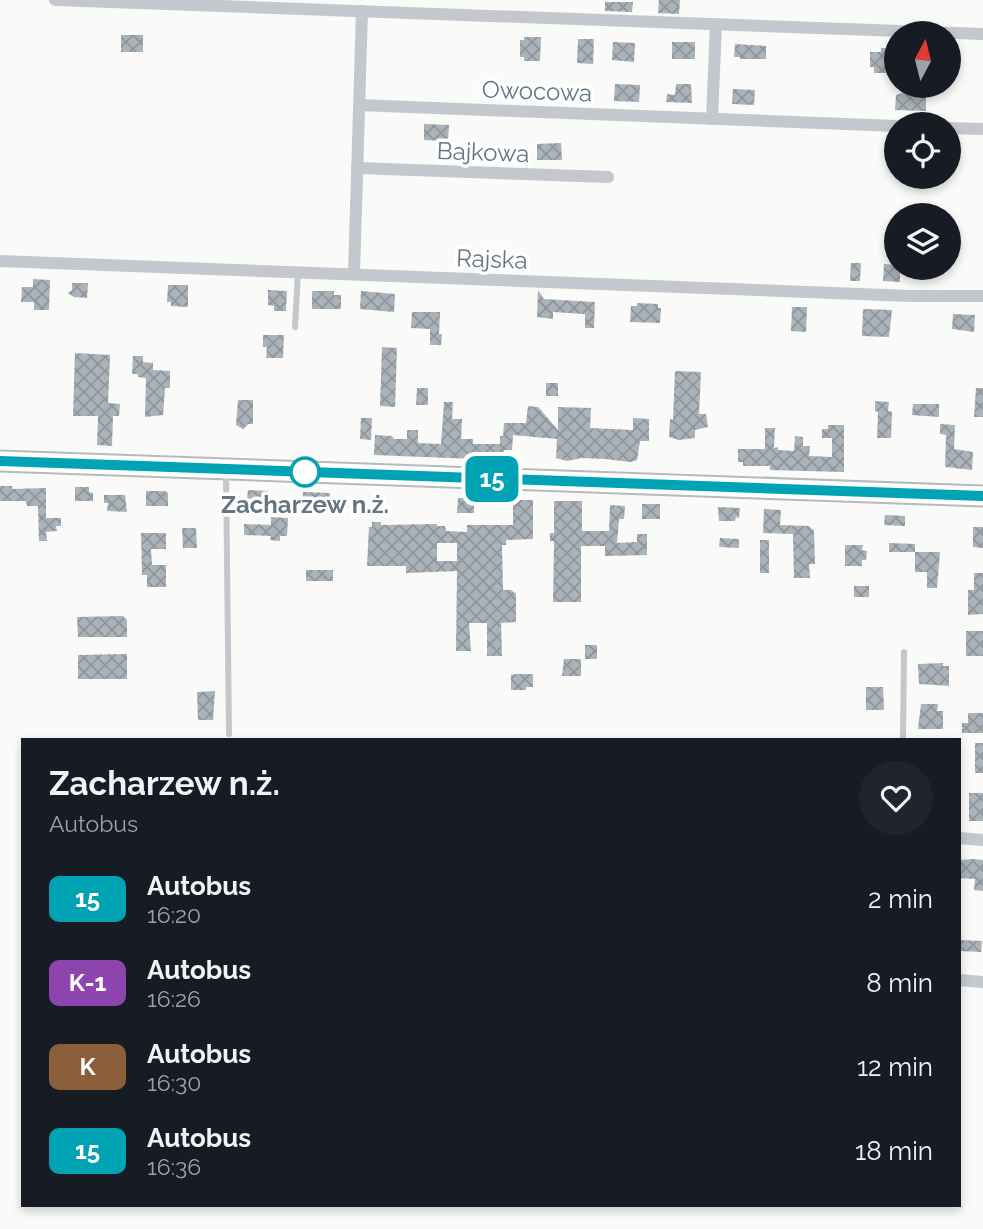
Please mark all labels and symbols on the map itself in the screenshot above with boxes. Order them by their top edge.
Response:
north arrow [884,21,961,98]
street label: Owocowa [481,75,593,107]
street label: Bajkowa [436,136,530,168]
street label: Rajska [456,243,528,275]
line badge: 15 [461,456,524,502]
marker: Zacharzew n.ż. [290,457,320,487]
place label: Zacharzew n.ż. [221,490,389,519]

